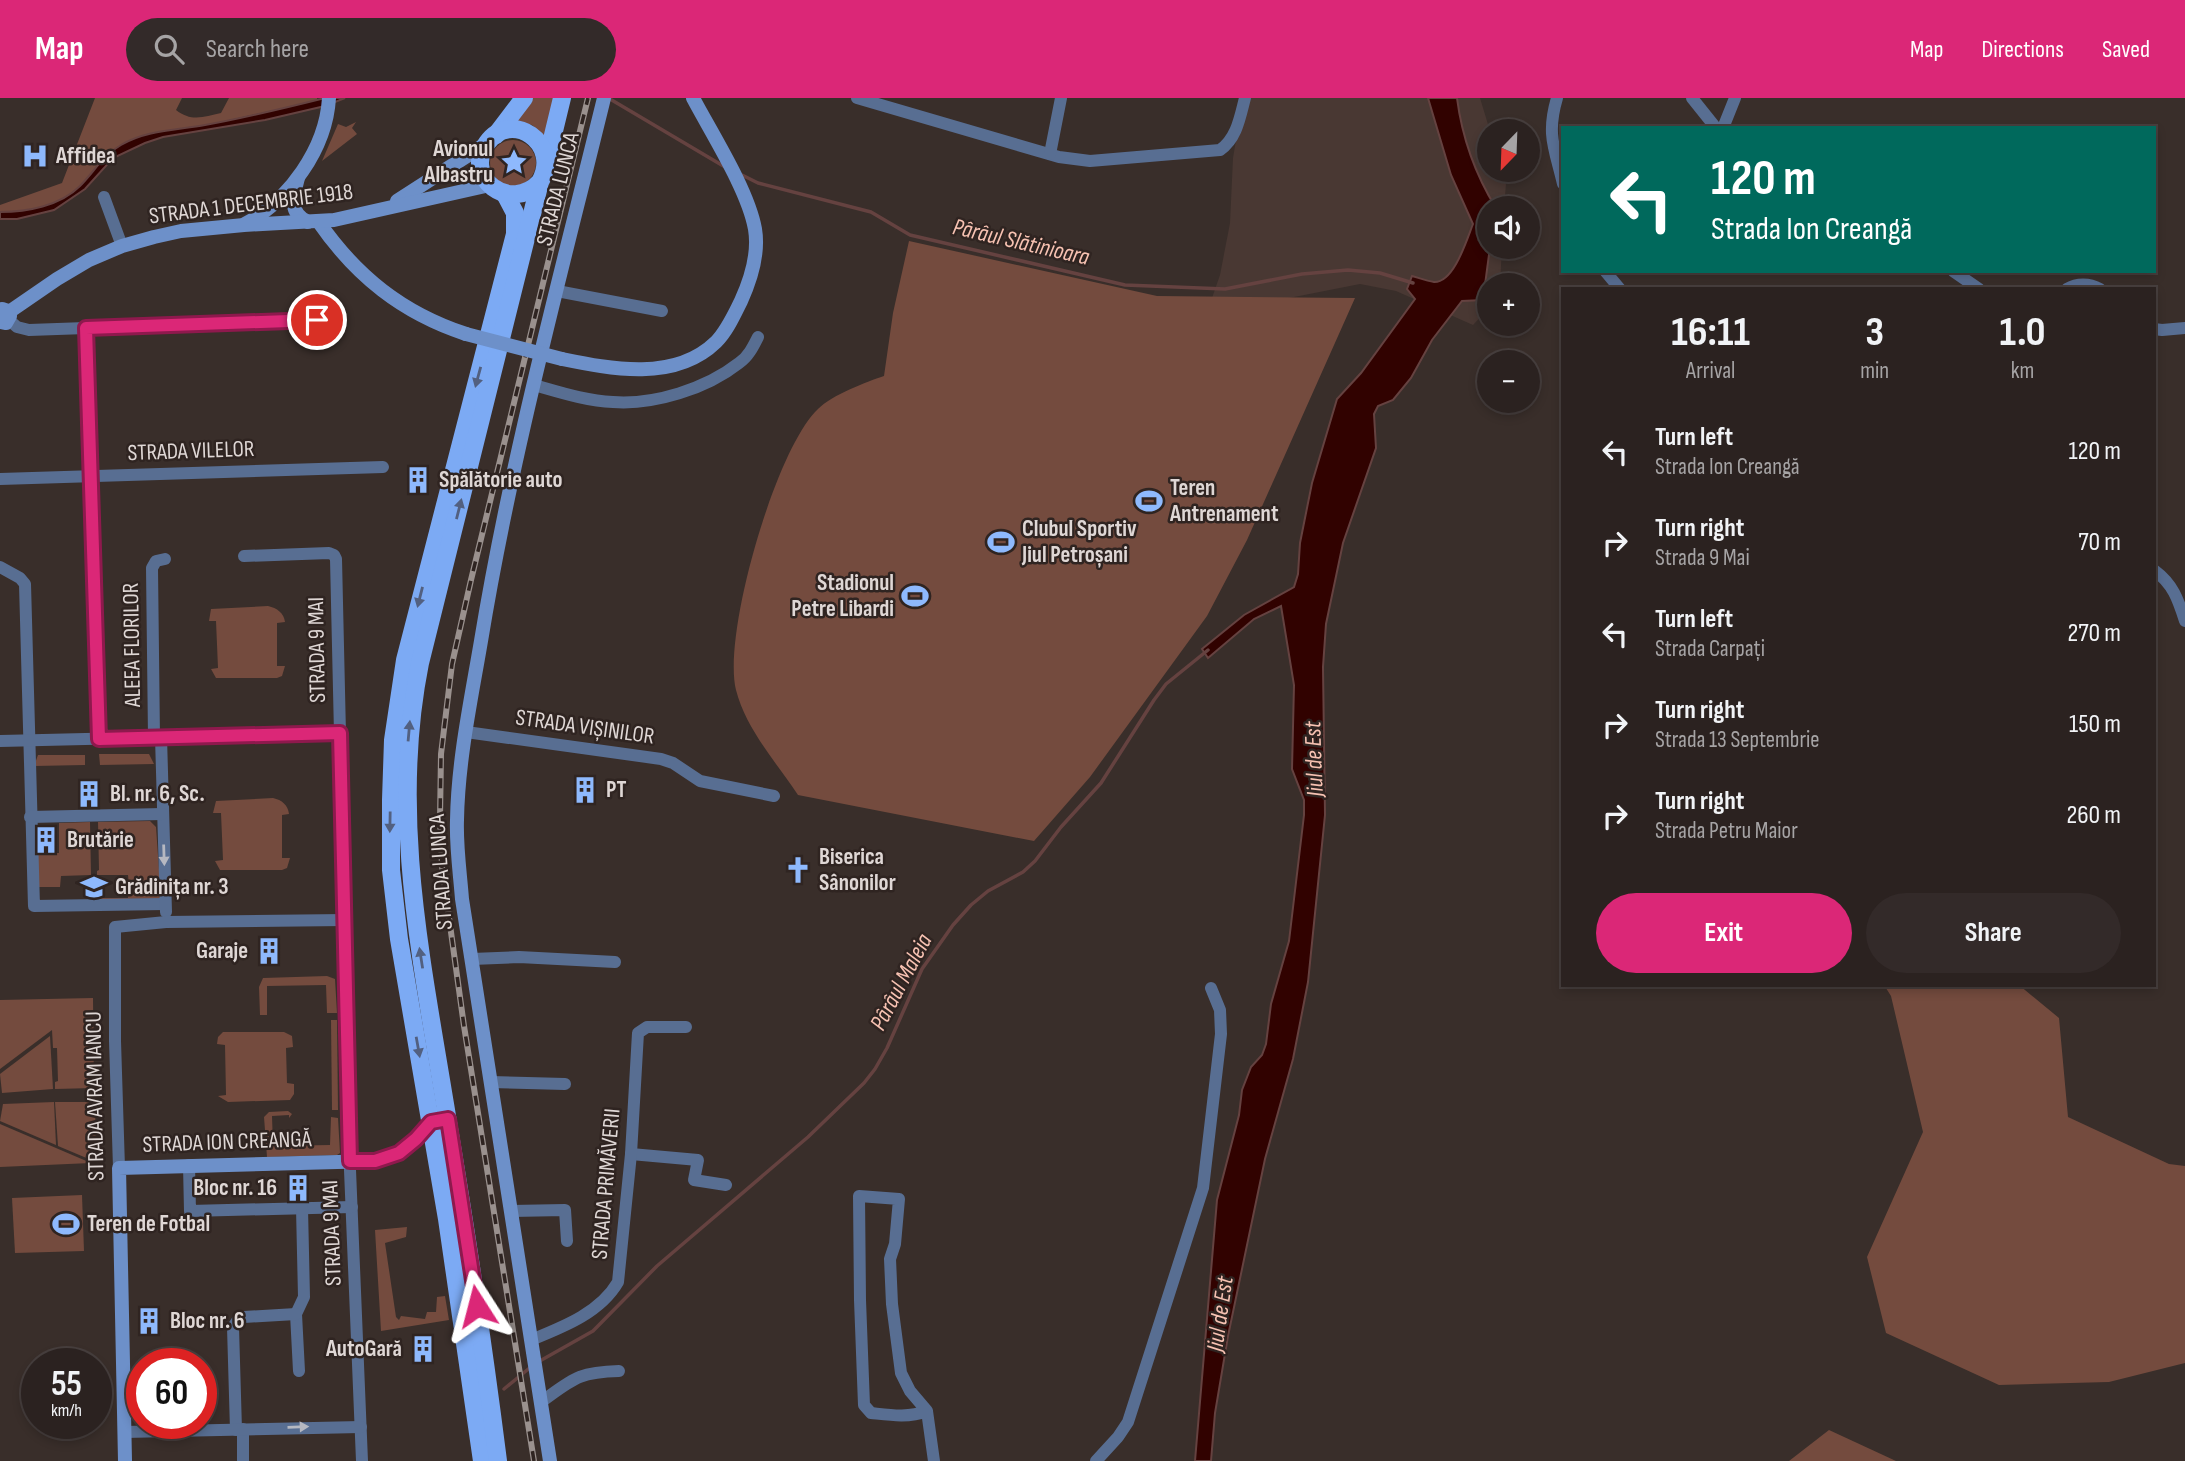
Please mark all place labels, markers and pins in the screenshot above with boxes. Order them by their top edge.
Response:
place label: Avionul Albastru [423,135,493,189]
hospital icon: Affidea [20,141,50,171]
place label: Affidea [55,142,115,170]
place icon: Avionul Albastru [499,147,529,177]
pin [287,290,347,350]
building icon: Spălătorie auto [403,465,433,495]
place label: Spălătorie auto [439,466,563,494]
place label: Teren Antrenament [1169,474,1279,528]
sports icon: Teren Antrenament [1134,486,1164,516]
place label: Clubul Sportiv Jiul Petroșani [1021,515,1137,569]
sports icon: Clubul Sportiv Jiul Petroșani [986,527,1016,557]
place label: Stadionul Petre Libardi [791,569,894,623]
sports icon: Stadionul Petre Libardi [900,581,930,611]
building icon: PT [570,775,600,805]
place label: PT [606,776,626,804]
building icon: Bl. nr. 6, Sc. [74,779,104,809]
place label: Bl. nr. 6, Sc. [110,780,205,808]
building icon: Brutărie [31,825,61,855]
place label: Brutărie [67,826,134,854]
place label: Biserica Sânonilor [819,843,896,897]
church icon: Biserica Sânonilor [783,855,813,885]
school or university icon: Grădinița nr. 3 [79,872,109,902]
place label: Grădinița nr. 3 [115,873,229,901]
building icon: Garaje [254,936,284,966]
place label: Garaje [196,937,248,965]
building icon: Bloc nr. 16 [283,1173,313,1203]
place label: Bloc nr. 16 [193,1174,277,1202]
sports icon: Teren de Fotbal [51,1209,81,1239]
place label: Teren de Fotbal [87,1210,210,1238]
building icon: Bloc nr. 6 [134,1306,164,1336]
place label: Bloc nr. 6 [170,1307,245,1335]
building icon: AutoGară [408,1334,438,1364]
place label: AutoGară [325,1335,402,1363]

